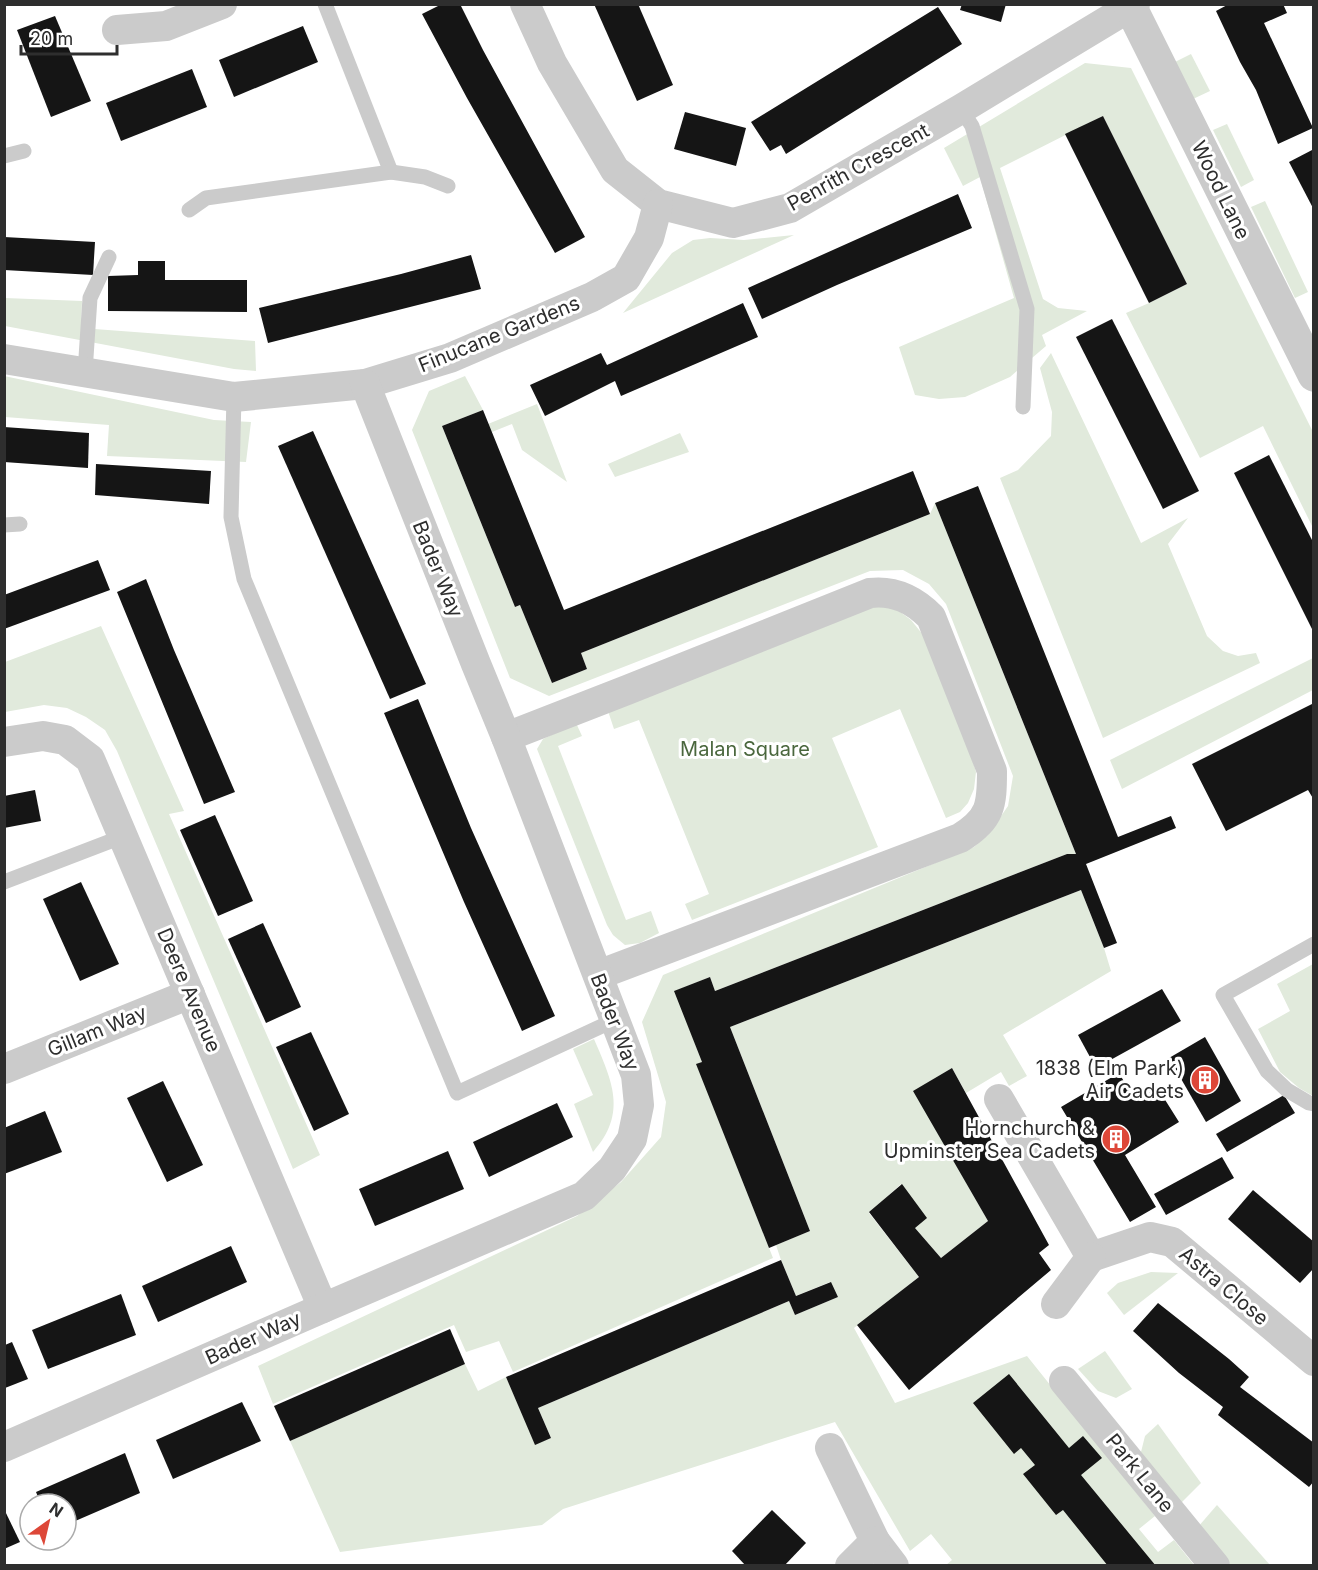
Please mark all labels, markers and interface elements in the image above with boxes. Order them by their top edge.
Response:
scale bar [21,18,117,56]
text: 20 m [30,28,73,49]
street label: Penrith Crescent [783,118,933,216]
street label: Wood Lane [1187,137,1255,243]
street label: Finucane Gardens [415,291,583,377]
street label: Bader Way [408,517,468,621]
park label: Malan Square [680,737,810,761]
street label: Deere Avenue [152,924,226,1056]
street label: Bader Way [585,970,645,1074]
street label: Gillam Way [44,1000,150,1062]
place label: 1838 (Elm Park) Air Cadets [1036,1056,1184,1103]
building icon: 1838 (Elm Park) Air Cadets [1189,1064,1221,1096]
place label: Hornchurch & Upminster Sea Cadets [884,1116,1095,1163]
building icon: Hornchurch & Upminster Sea Cadets [1100,1123,1132,1155]
street label: Astra Close [1175,1242,1273,1330]
street label: Bader Way [201,1306,305,1370]
street label: Park Lane [1101,1429,1179,1517]
north arrow [18,1492,78,1552]
text: N [46,1498,67,1521]

